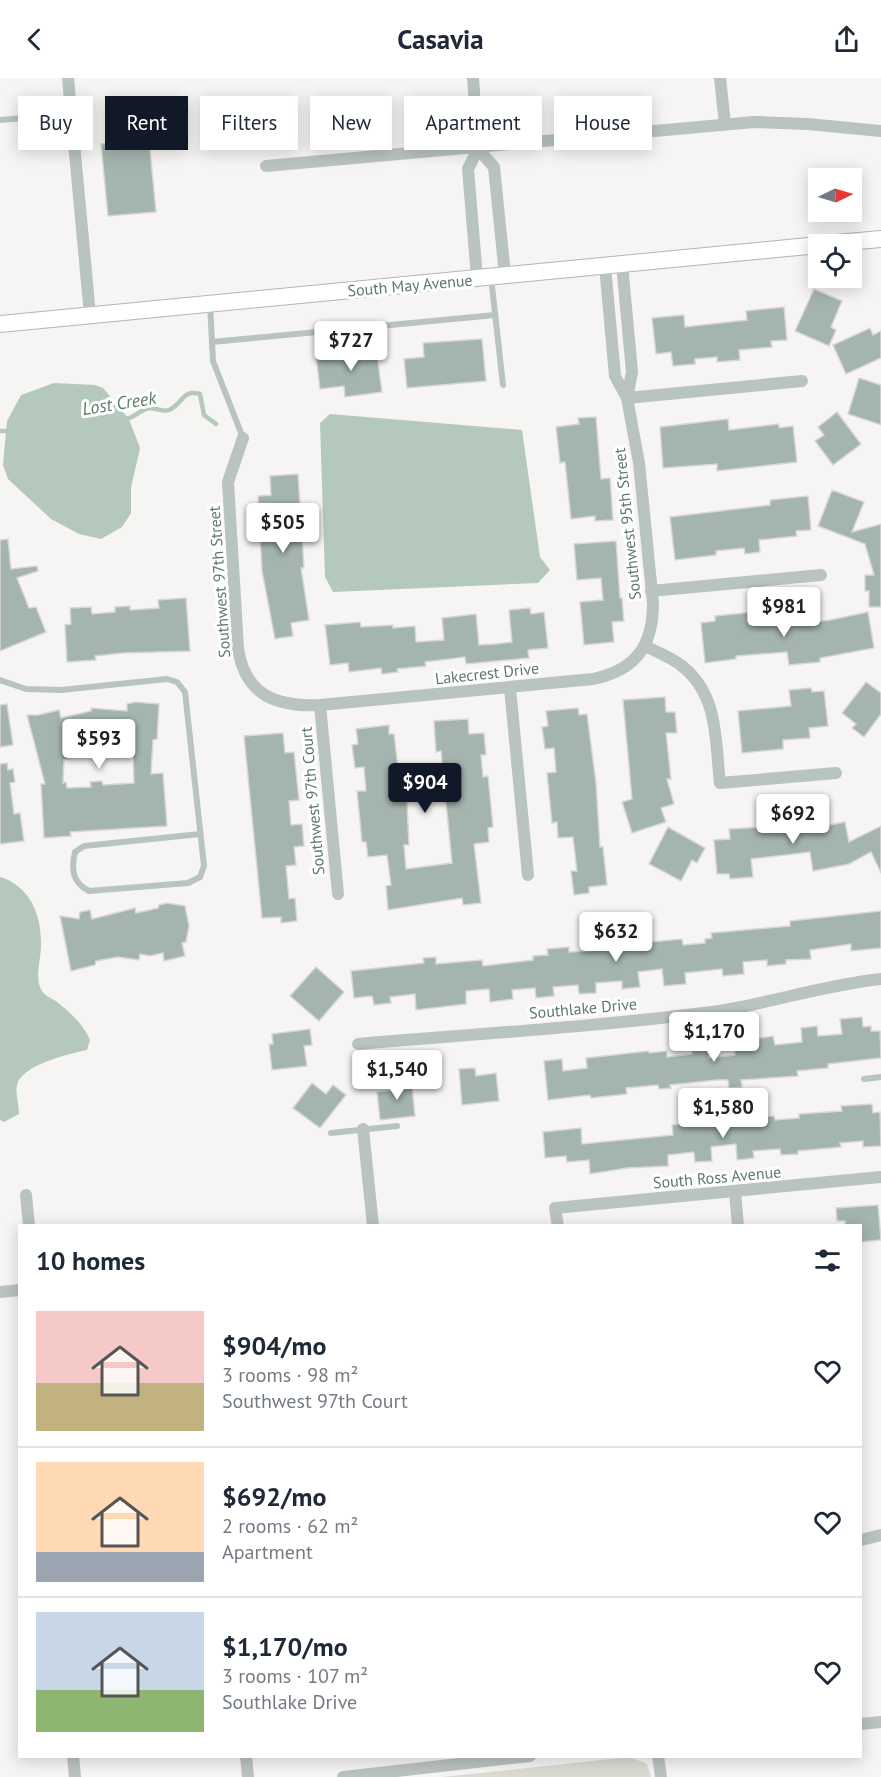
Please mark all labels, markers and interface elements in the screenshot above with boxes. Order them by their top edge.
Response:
text: Casavia [397,22,484,56]
icon: back [18,23,51,56]
icon: share [830,23,863,56]
chip: Buy [18,96,93,150]
chip: Rent [105,96,188,150]
chip: Filters [200,96,298,150]
chip: New [310,96,392,150]
chip: Apartment [404,96,542,150]
chip: House [554,96,652,150]
north arrow [808,168,862,222]
map controls [808,168,862,288]
button: locate [808,234,862,288]
street label: South May Avenue [347,270,473,300]
pin: $727 [315,321,387,372]
text: $727 [328,327,374,353]
water label: Lost Creek [80,386,159,420]
street label: Southwest 95th Street [609,446,645,601]
pin: $505 [247,503,319,554]
street label: Southwest 97th Street [204,505,234,659]
text: $505 [260,509,306,535]
pin: $981 [748,587,820,638]
text: $981 [761,593,807,619]
street label: Lakecrest Drive [434,658,540,688]
pin: $593 [63,719,135,770]
text: $593 [76,725,122,751]
street label: Southwest 97th Court [296,726,328,876]
pin: $904 [389,763,461,814]
text: $904 [402,769,448,795]
pin: $692 [757,794,829,845]
text: $692 [770,800,816,826]
pin: $632 [580,912,652,963]
text: $632 [593,918,639,944]
street label: Southlake Drive [528,993,638,1023]
pin: $1,170 [665,1012,763,1063]
text: $1,170 [683,1018,745,1044]
pin: $1,540 [348,1050,446,1101]
text: $1,540 [366,1056,428,1082]
pin: $1,580 [674,1088,772,1139]
text: $1,580 [692,1094,754,1120]
street label: South Ross Avenue [652,1161,782,1193]
text: 10 homes [36,1244,145,1277]
icon: filters [811,1244,844,1277]
text: $904/mo [222,1329,326,1362]
icon: home [84,1335,156,1407]
icon: heart [811,1355,844,1388]
text: 3 rooms · 98 m² [222,1362,358,1388]
text: Southwest 97th Court [222,1388,408,1414]
text: $692/mo [222,1480,326,1513]
icon: home [84,1486,156,1558]
icon: heart [811,1506,844,1539]
text: 2 rooms · 62 m² [222,1513,358,1539]
text: Apartment [222,1539,313,1565]
text: $1,170/mo [222,1630,348,1663]
icon: home [84,1636,156,1708]
icon: heart [811,1656,844,1689]
text: 3 rooms · 107 m² [222,1663,368,1689]
text: Southlake Drive [222,1689,357,1715]

